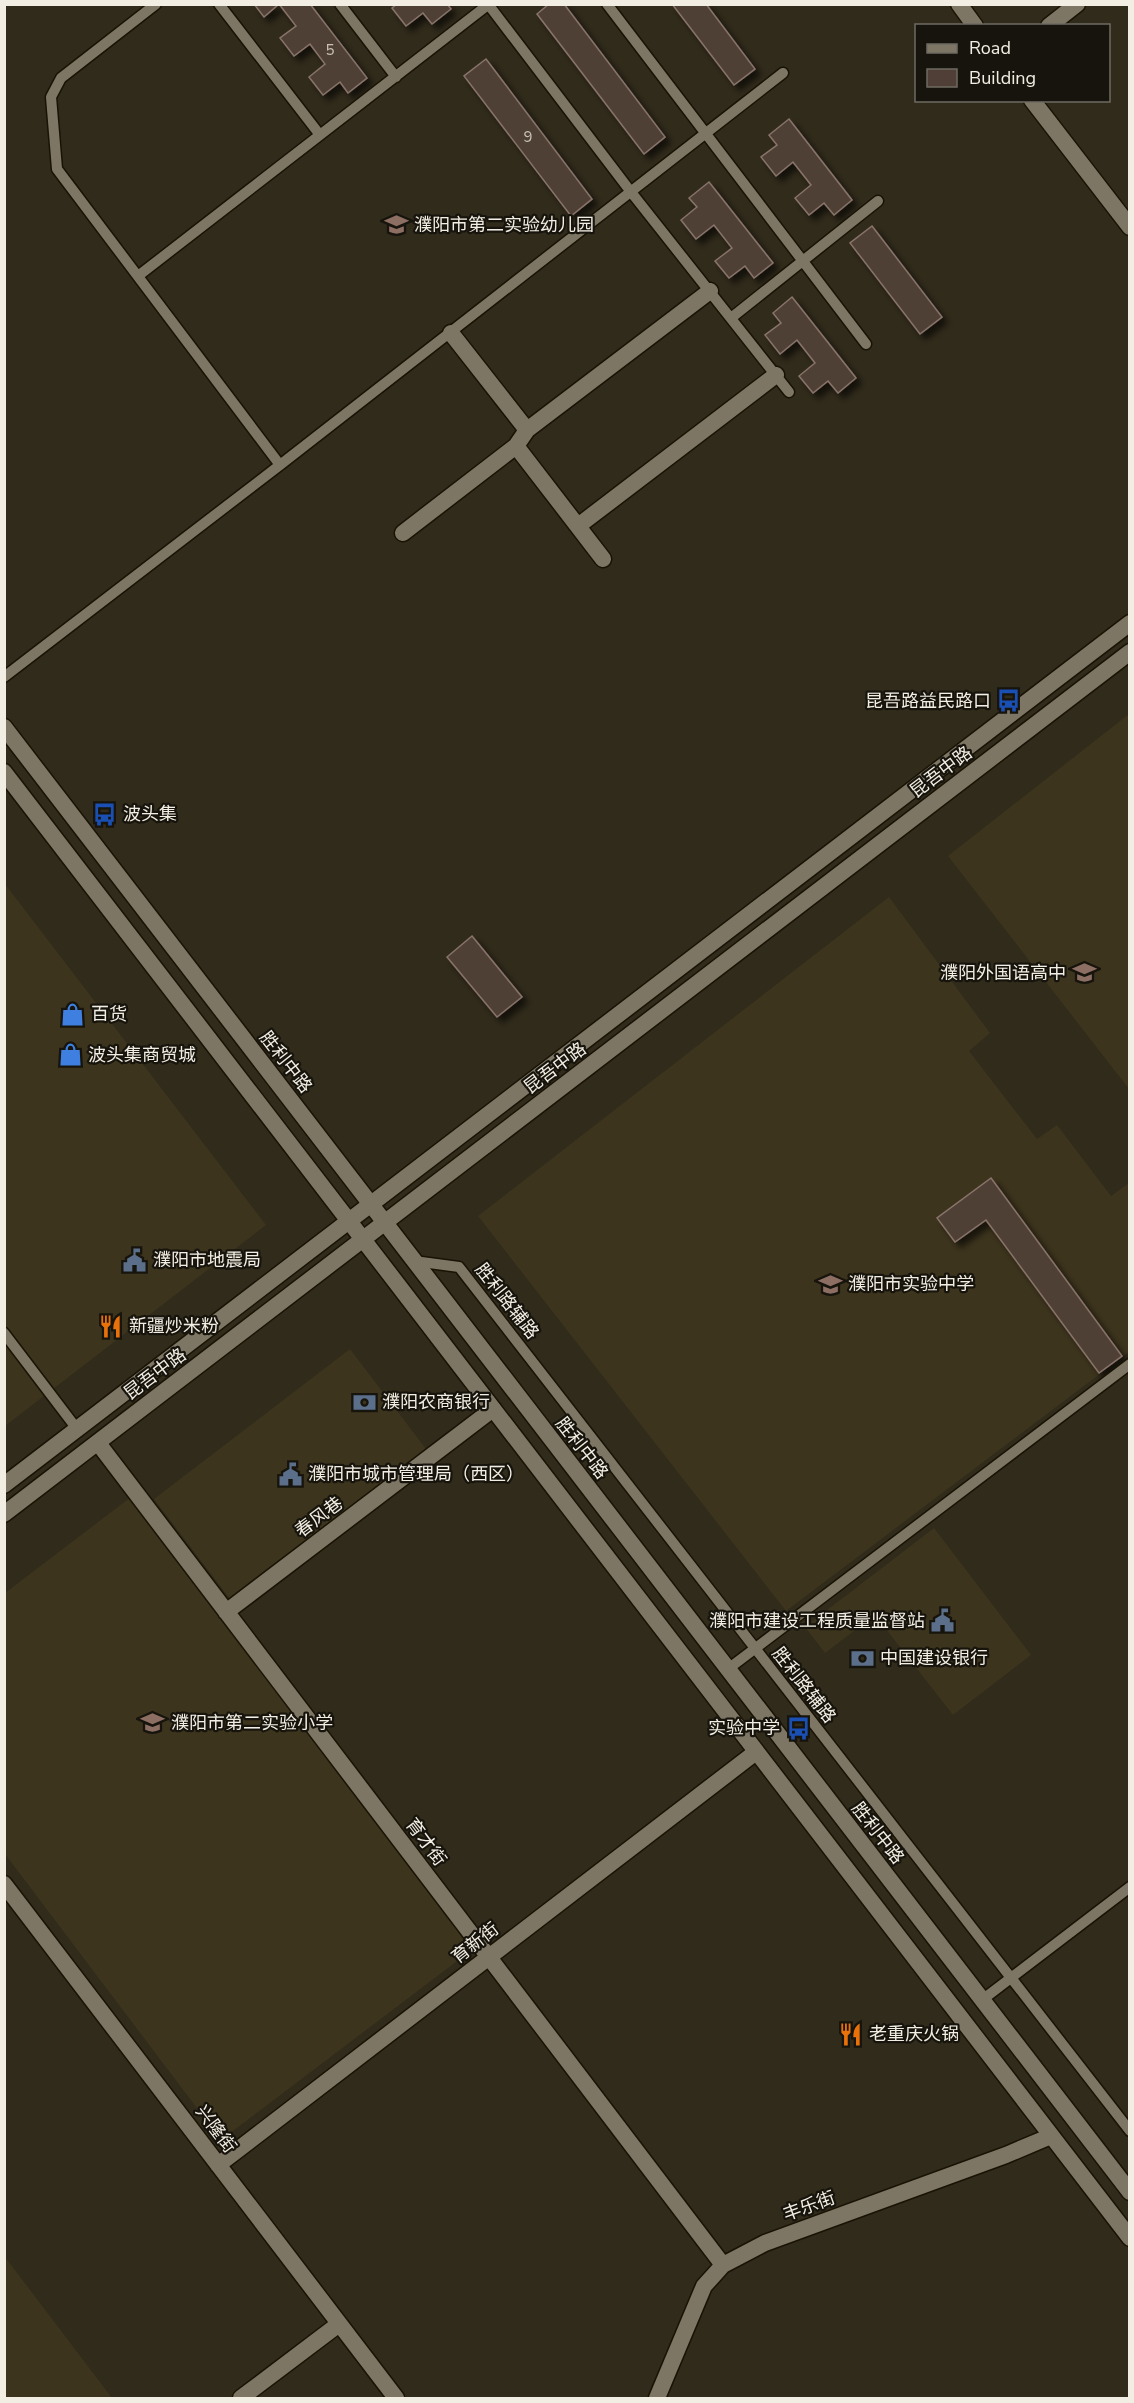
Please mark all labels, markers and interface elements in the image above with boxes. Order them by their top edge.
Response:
legend [915,24,1110,102]
text: Road [969,36,1011,60]
house number: 5 [325,40,335,60]
text: Building [969,66,1036,90]
house number: 9 [523,127,533,147]
school or university icon: 濮阳市第二实验幼儿园 [383,212,409,238]
place label: 濮阳市第二实验幼儿园 [414,213,594,237]
bus stop icon: 昆吾路益民路口 [996,688,1022,714]
place label: 昆吾路益民路口 [865,689,991,713]
street label: 昆吾中路 [905,741,977,803]
bus stop icon: 波头集 [92,801,118,827]
place label: 波头集 [123,802,177,826]
school or university icon: 濮阳外国语高中 [1071,960,1097,986]
place label: 濮阳外国语高中 [940,961,1066,985]
shop icon: 百货 [60,1001,86,1027]
place label: 百货 [91,1002,127,1026]
street label: 胜利中路 [254,1026,318,1098]
street label: 昆吾中路 [519,1037,591,1099]
shop icon: 波头集商贸城 [57,1042,83,1068]
place label: 波头集商贸城 [88,1043,196,1067]
public building icon: 濮阳市地震局 [122,1247,148,1273]
place label: 濮阳市地震局 [153,1248,261,1272]
street label: 胜利路辅路 [470,1258,544,1344]
school or university icon: 濮阳市实验中学 [817,1271,843,1297]
place label: 濮阳市实验中学 [848,1272,974,1296]
restaurant icon: 新疆炒米粉 [98,1313,124,1339]
place label: 新疆炒米粉 [129,1314,219,1338]
street label: 昆吾中路 [119,1343,191,1405]
bank icon: 濮阳农商银行 [351,1389,377,1415]
place label: 濮阳农商银行 [382,1390,490,1414]
street label: 胜利中路 [550,1412,614,1484]
public building icon: 濮阳市城市管理局（西区） [277,1461,303,1487]
place label: 濮阳市城市管理局（西区） [308,1462,524,1486]
street label: 春风巷 [290,1491,348,1543]
public building icon: 濮阳市建设工程质量监督站 [930,1608,956,1634]
place label: 濮阳市建设工程质量监督站 [709,1609,925,1633]
street label: 胜利路辅路 [767,1642,841,1728]
bank icon: 中国建设银行 [849,1645,875,1671]
place label: 中国建设银行 [880,1646,988,1670]
school or university icon: 濮阳市第二实验小学 [140,1710,166,1736]
place label: 濮阳市第二实验小学 [171,1711,333,1735]
bus stop icon: 实验中学 [785,1715,811,1741]
place label: 实验中学 [708,1716,780,1740]
street label: 胜利中路 [846,1797,910,1869]
street label: 育才街 [400,1813,452,1871]
street label: 育新街 [446,1917,504,1969]
restaurant icon: 老重庆火锅 [838,2021,864,2047]
place label: 老重庆火锅 [869,2022,959,2046]
street label: 兴隆街 [190,2100,242,2158]
street label: 丰乐街 [780,2185,838,2227]

